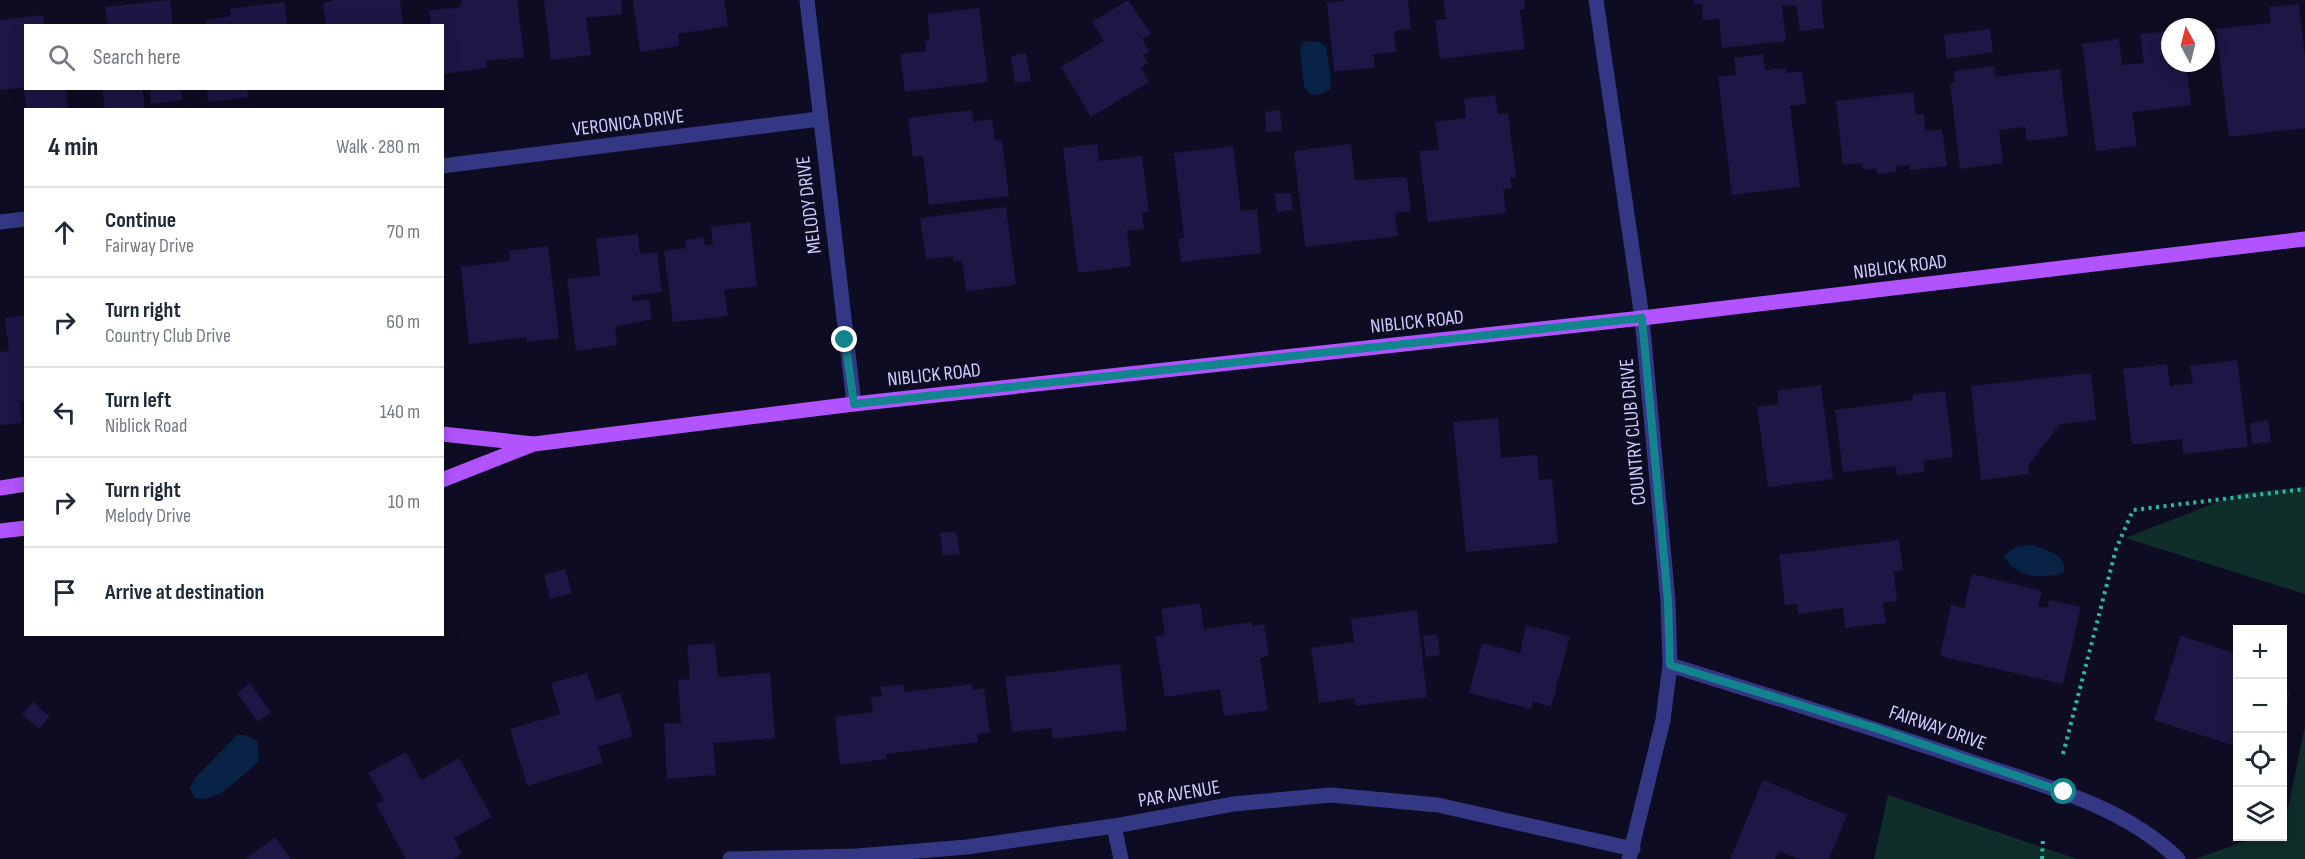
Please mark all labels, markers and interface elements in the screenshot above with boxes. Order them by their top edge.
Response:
north arrow [2161,18,2215,72]
search box [24,24,444,90]
icon: search [45,41,78,74]
text: Search here [93,44,180,71]
street label: VERONICA DRIVE [571,104,685,142]
text: 4 min [48,132,98,163]
text: Walk · 280 m [336,135,420,159]
street label: MELODY DRIVE [791,155,827,255]
text: Continue [105,207,176,234]
icon: ahead [48,216,81,249]
text: 70 m [387,220,420,244]
text: Fairway Drive [105,234,194,258]
street label: NIBLICK ROAD [1852,249,1948,285]
text: Turn right [105,297,181,324]
street label: NIBLICK ROAD [1369,305,1465,339]
icon: right [48,306,81,339]
text: 60 m [386,310,420,334]
text: Country Club Drive [105,324,231,348]
route end [831,326,857,352]
street label: NIBLICK ROAD [886,358,982,392]
street label: COUNTRY CLUB DRIVE [1615,358,1651,506]
text: Turn left [105,387,171,414]
icon: left [48,396,81,429]
text: 140 m [380,400,420,424]
text: Niblick Road [105,414,187,438]
text: Turn right [105,477,181,504]
icon: right [48,486,81,519]
text: 10 m [388,490,420,514]
text: Melody Drive [105,504,191,528]
icon: arrive [48,576,81,609]
text: Arrive at destination [105,579,264,606]
map controls [2233,625,2287,841]
button: + [2233,625,2287,679]
button: − [2233,679,2287,733]
street label: FAIRWAY DRIVE [1886,700,1989,756]
button: locate [2233,733,2287,787]
street label: PAR AVENUE [1136,775,1222,813]
route start [2050,778,2076,804]
button: layers [2233,787,2287,841]

